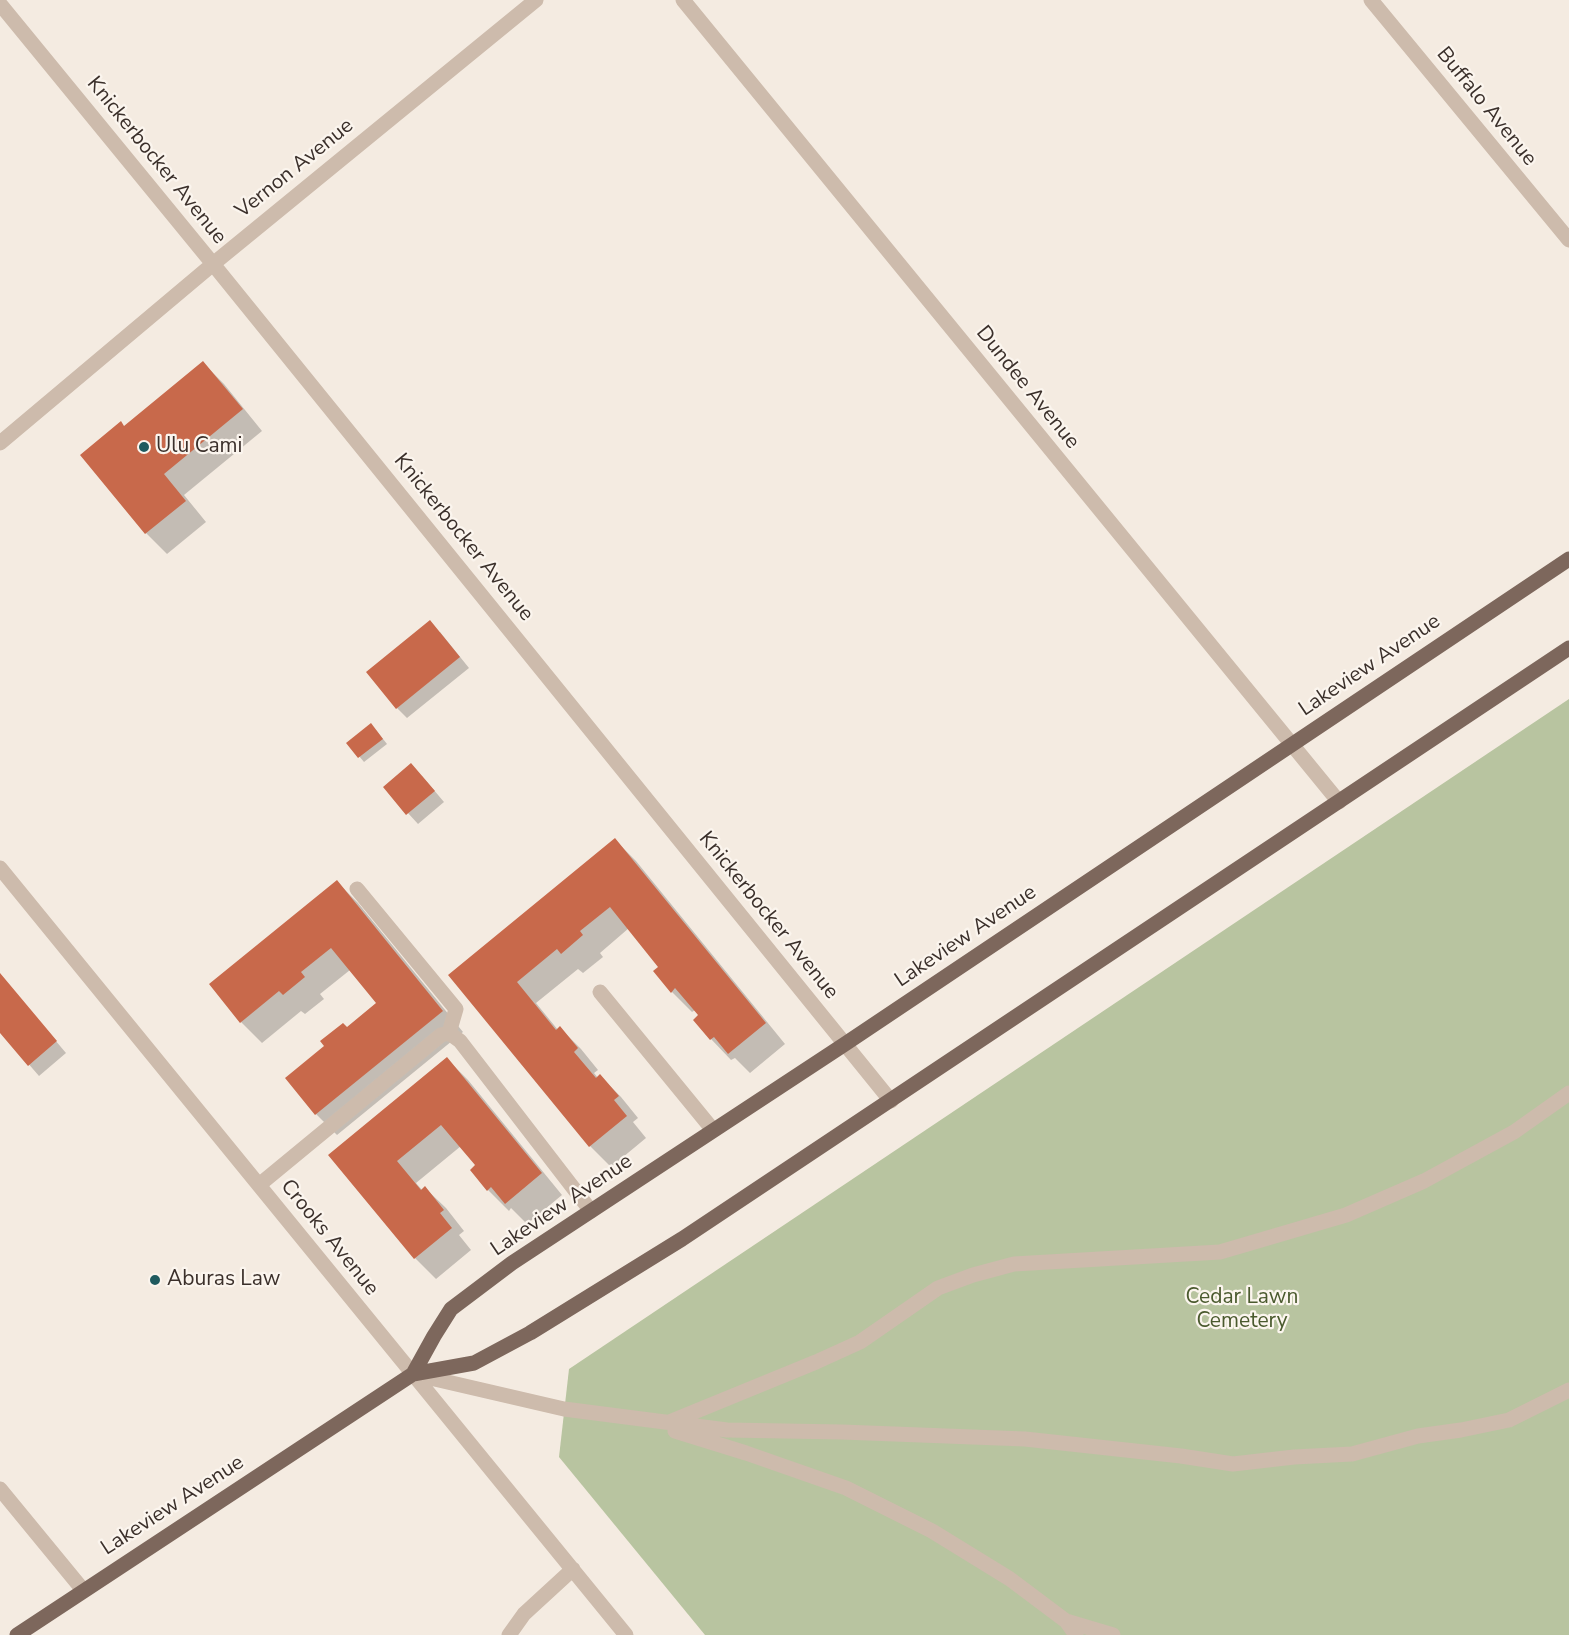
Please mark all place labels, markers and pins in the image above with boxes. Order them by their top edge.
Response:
place label: Ulu Cami [156,434,242,460]
marker: Ulu Cami [137,440,151,454]
place label: Aburas Law [167,1267,280,1293]
marker: Aburas Law [148,1273,162,1287]

